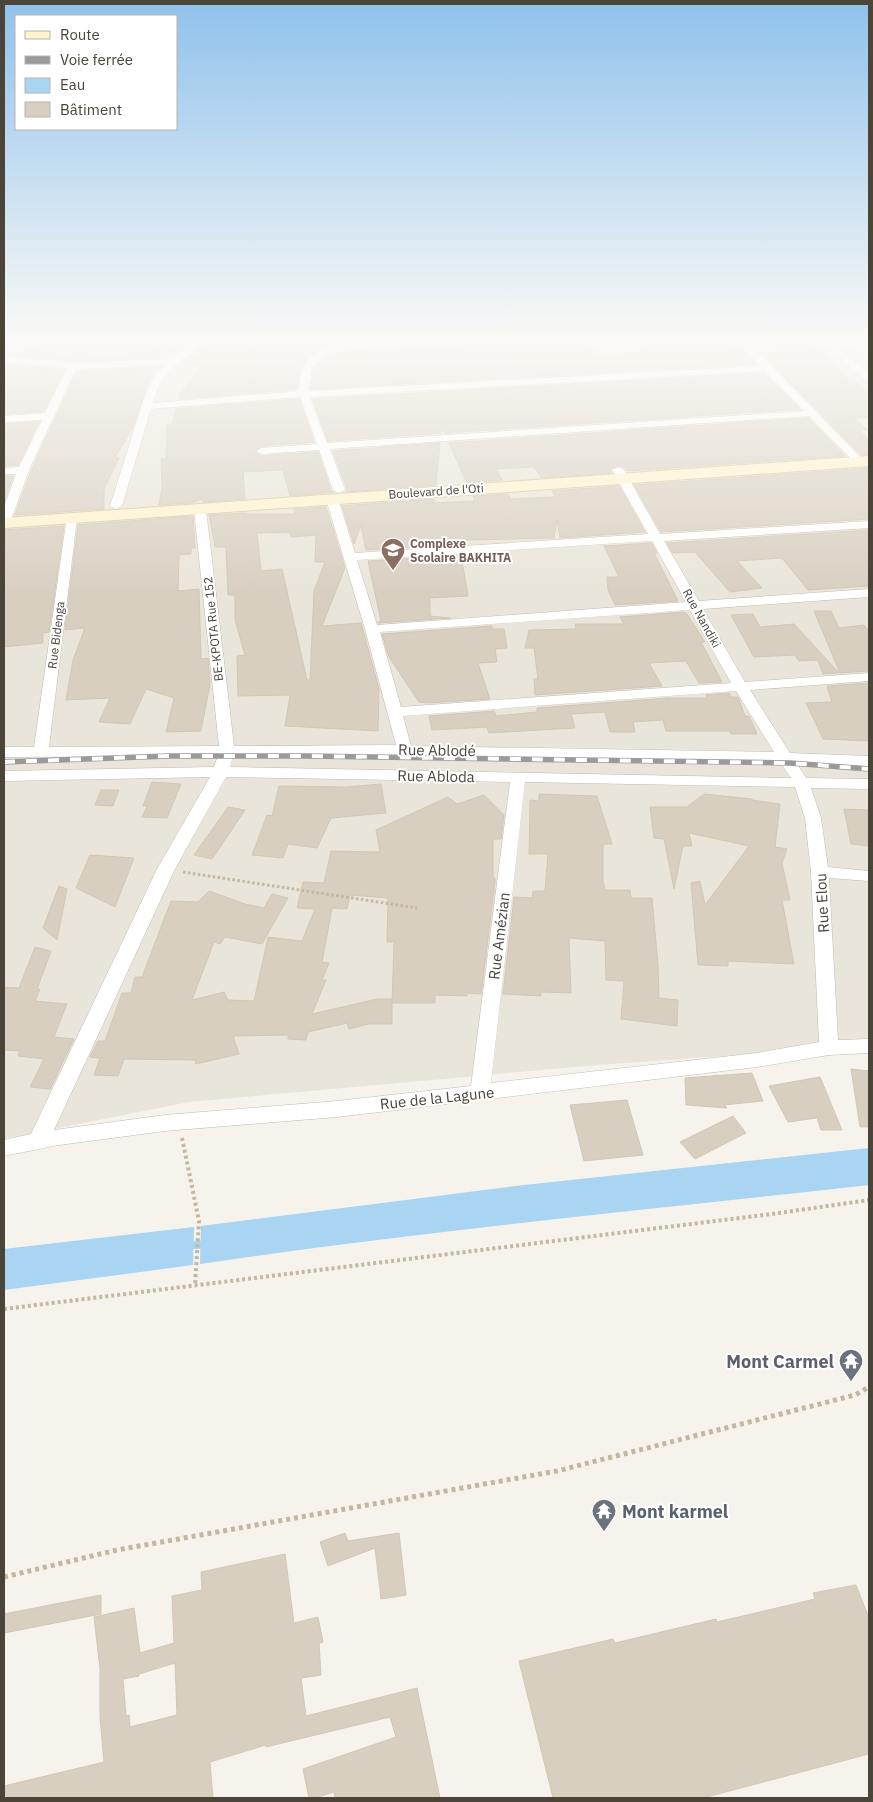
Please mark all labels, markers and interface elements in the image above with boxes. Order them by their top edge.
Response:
legend [15,15,178,130]
text: Route [60,25,100,44]
text: Voie ferrée [60,50,133,69]
text: Eau [60,75,85,94]
text: Bâtiment [60,100,122,119]
street label: Boulevard de l'Oti [388,480,484,502]
place label: Complexe Scolaire BAKHITA [410,536,511,565]
school or university icon: Complexe Scolaire BAKHITA [380,537,406,571]
street label: BE-KPOTA Rue 152 [200,576,226,682]
street label: Rue Nandiki [680,586,724,650]
street label: Rue Bidenga [44,600,68,670]
street label: Rue Ablodé [398,740,476,760]
street label: Rue Abloda [397,766,475,786]
street label: Rue Elou [811,873,833,933]
street label: Rue Amézian [484,891,514,981]
street label: Rue de la Lagune [379,1083,495,1113]
temple icon: Mont Carmel [838,1348,864,1382]
place label: Mont Carmel [726,1350,835,1373]
temple icon: Mont karmel [591,1498,617,1532]
place label: Mont karmel [622,1500,729,1523]

